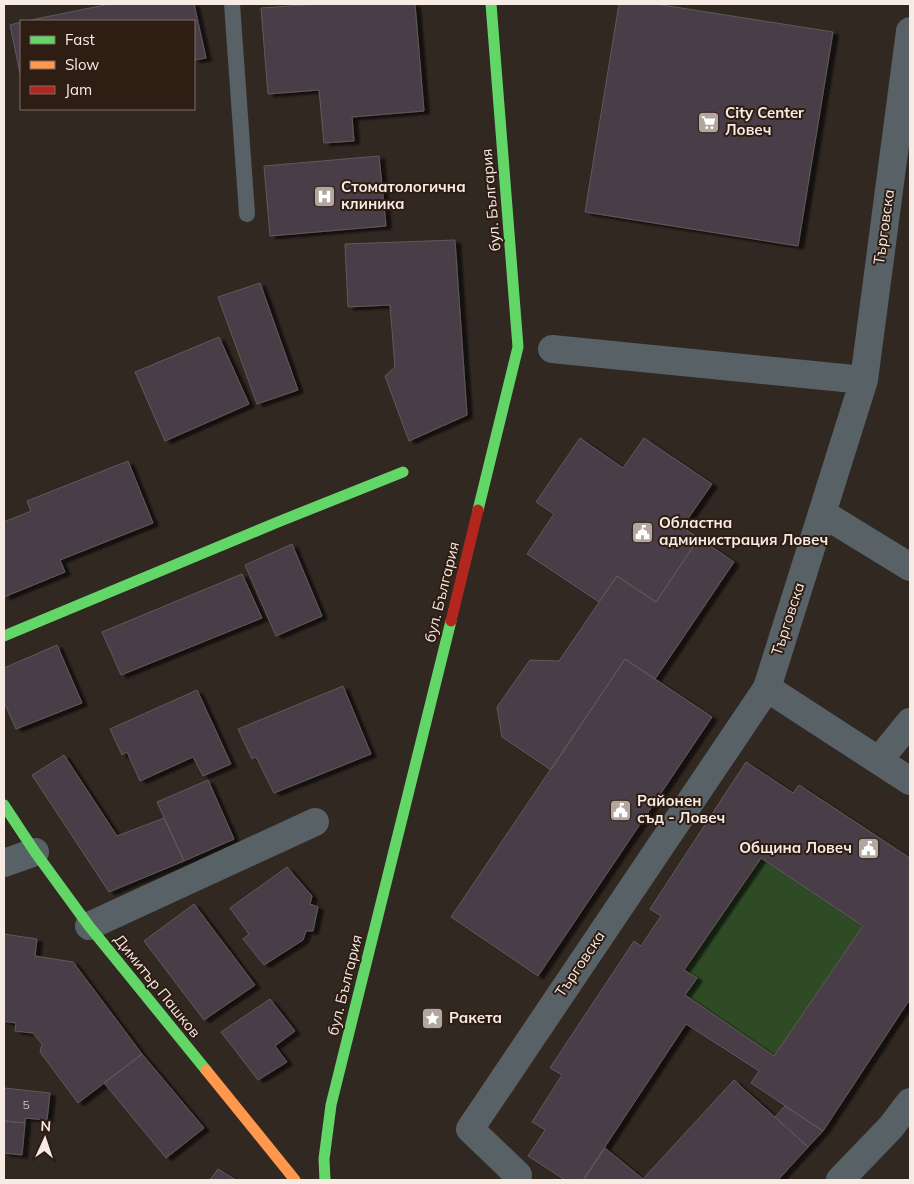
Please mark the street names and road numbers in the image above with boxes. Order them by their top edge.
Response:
street label: бул. България [477,148,504,252]
street label: Търговска [869,188,898,266]
street label: бул. България [420,540,463,644]
street label: Търговска [767,580,808,658]
street label: Търговска [551,927,609,1000]
street label: Димитър Пашков [110,930,205,1041]
street label: бул. България [323,933,366,1037]

